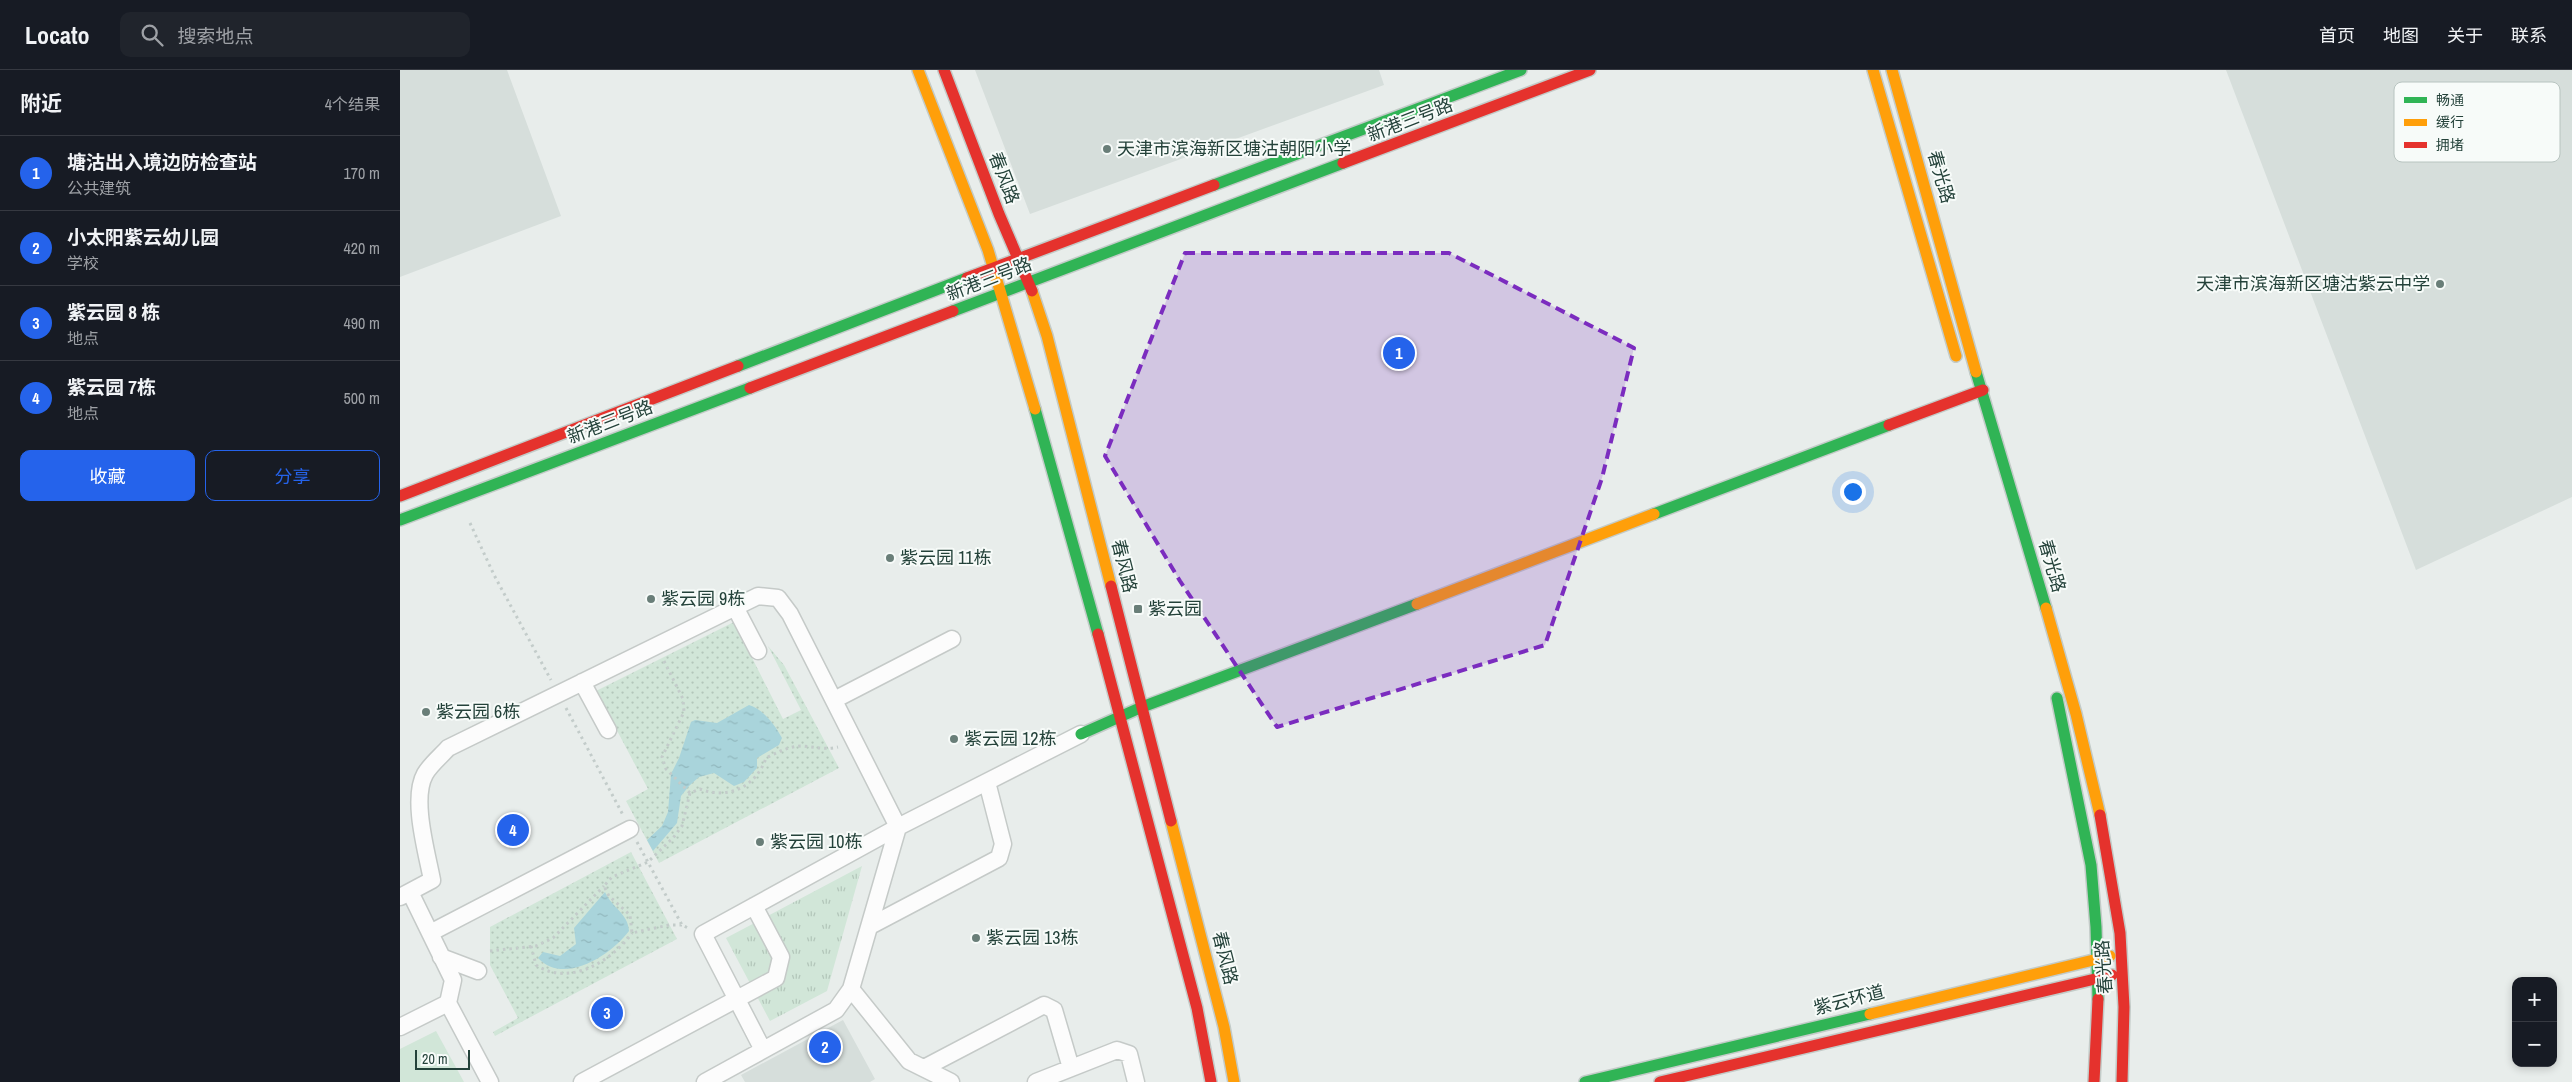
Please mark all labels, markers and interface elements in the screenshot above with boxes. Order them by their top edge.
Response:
search box [120,12,470,57]
text: Locato [25,19,90,51]
icon: search [138,21,166,49]
text: 搜索地点 [178,23,254,49]
text: 首页 [2319,23,2355,48]
text: 地图 [2383,23,2419,48]
text: 关于 [2447,23,2483,48]
text: 联系 [2511,23,2547,48]
legend [2394,82,2560,162]
text: 附近 [20,89,62,118]
text: 畅通 [2436,91,2464,109]
street label: 新港三号路 [1363,92,1456,147]
text: 4个结果 [325,93,380,115]
text: 缓行 [2436,113,2464,131]
place label: 天津市滨海新区塘沽朝阳小学 [1117,136,1351,161]
text: 拥堵 [2436,136,2464,154]
marker: 天津市滨海新区塘沽朝阳小学 [1101,143,1113,155]
street label: 春光路 [1922,147,1961,206]
street label: 春风路 [983,148,1026,208]
text: 塘沽出入境边防检查站 [67,149,257,175]
text: 1 [32,162,40,184]
text: 170 m [344,162,380,184]
text: 公共建筑 [67,177,131,199]
text: 小太阳紫云幼儿园 [67,224,219,250]
text: 2 [32,237,40,259]
text: 420 m [344,237,380,259]
street label: 新港三号路 [942,251,1035,306]
text: 学校 [67,252,99,274]
place label: 天津市滨海新区塘沽紫云中学 [2196,271,2430,296]
marker: 天津市滨海新区塘沽紫云中学 [2434,278,2446,290]
text: 紫云园 8 栋 [67,299,160,325]
text: 3 [32,312,40,334]
text: 490 m [344,312,380,334]
text: 地点 [67,327,99,349]
pin: 1 [1383,334,1415,372]
text: 紫云园 7栋 [67,374,156,400]
text: 4 [32,387,40,409]
text: 500 m [344,387,380,409]
street label: 新港三号路 [563,394,656,449]
text: 地点 [67,402,99,424]
button: 收藏 [20,450,195,501]
button: 分享 [205,450,380,501]
your location [1840,479,1866,505]
street label: 春光路 [2033,536,2072,595]
street label: 春风路 [1106,537,1143,595]
place label: 紫云园 11栋 [900,545,991,570]
marker: 紫云园 11栋 [884,552,896,564]
place label: 紫云园 9栋 [661,586,745,611]
marker: 紫云园 9栋 [645,593,657,605]
place label: 紫云园 [1148,596,1202,621]
marker: 紫云园 [1132,603,1144,615]
place label: 紫云园 6栋 [436,699,520,724]
marker: 紫云园 6栋 [420,706,432,718]
place label: 紫云园 12栋 [964,726,1057,751]
marker: 紫云园 12栋 [948,733,960,745]
pin: 4 [497,811,529,849]
place label: 紫云园 10栋 [770,829,863,854]
marker: 紫云园 10栋 [754,836,766,848]
place label: 紫云园 13栋 [986,925,1079,950]
street label: 春风路 [1207,929,1244,987]
marker: 紫云园 13栋 [970,932,982,944]
street label: 春光路 [2089,939,2118,995]
map controls [2512,977,2557,1067]
button: + [2512,977,2557,1022]
street label: 紫云环道 [1811,979,1887,1020]
pin: 3 [591,994,623,1032]
button: − [2512,1022,2557,1067]
pin: 2 [809,1028,841,1066]
scale bar [415,1047,470,1070]
text: 20 m [422,1050,448,1068]

